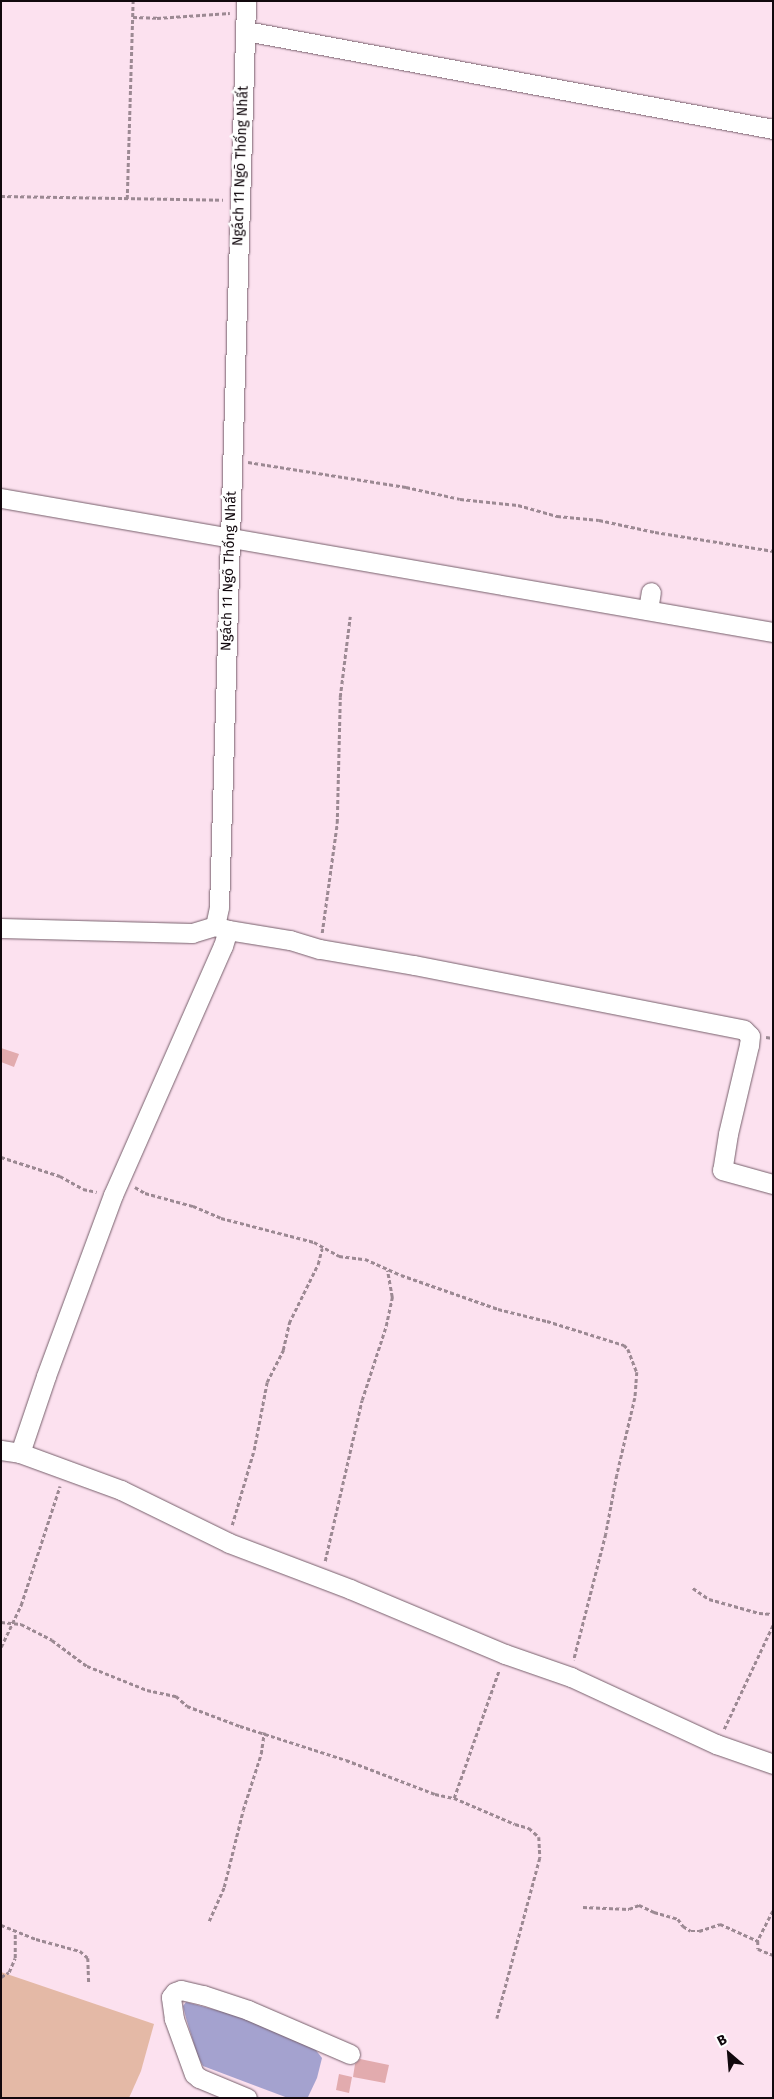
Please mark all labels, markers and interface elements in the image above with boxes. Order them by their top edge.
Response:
street label: Ngách 11 Ngõ Thống Nhất [230,86,252,246]
street label: Ngách 11 Ngõ Thống Nhất [218,491,240,651]
north arrow [704,2029,754,2079]
text: B [714,2031,730,2050]

